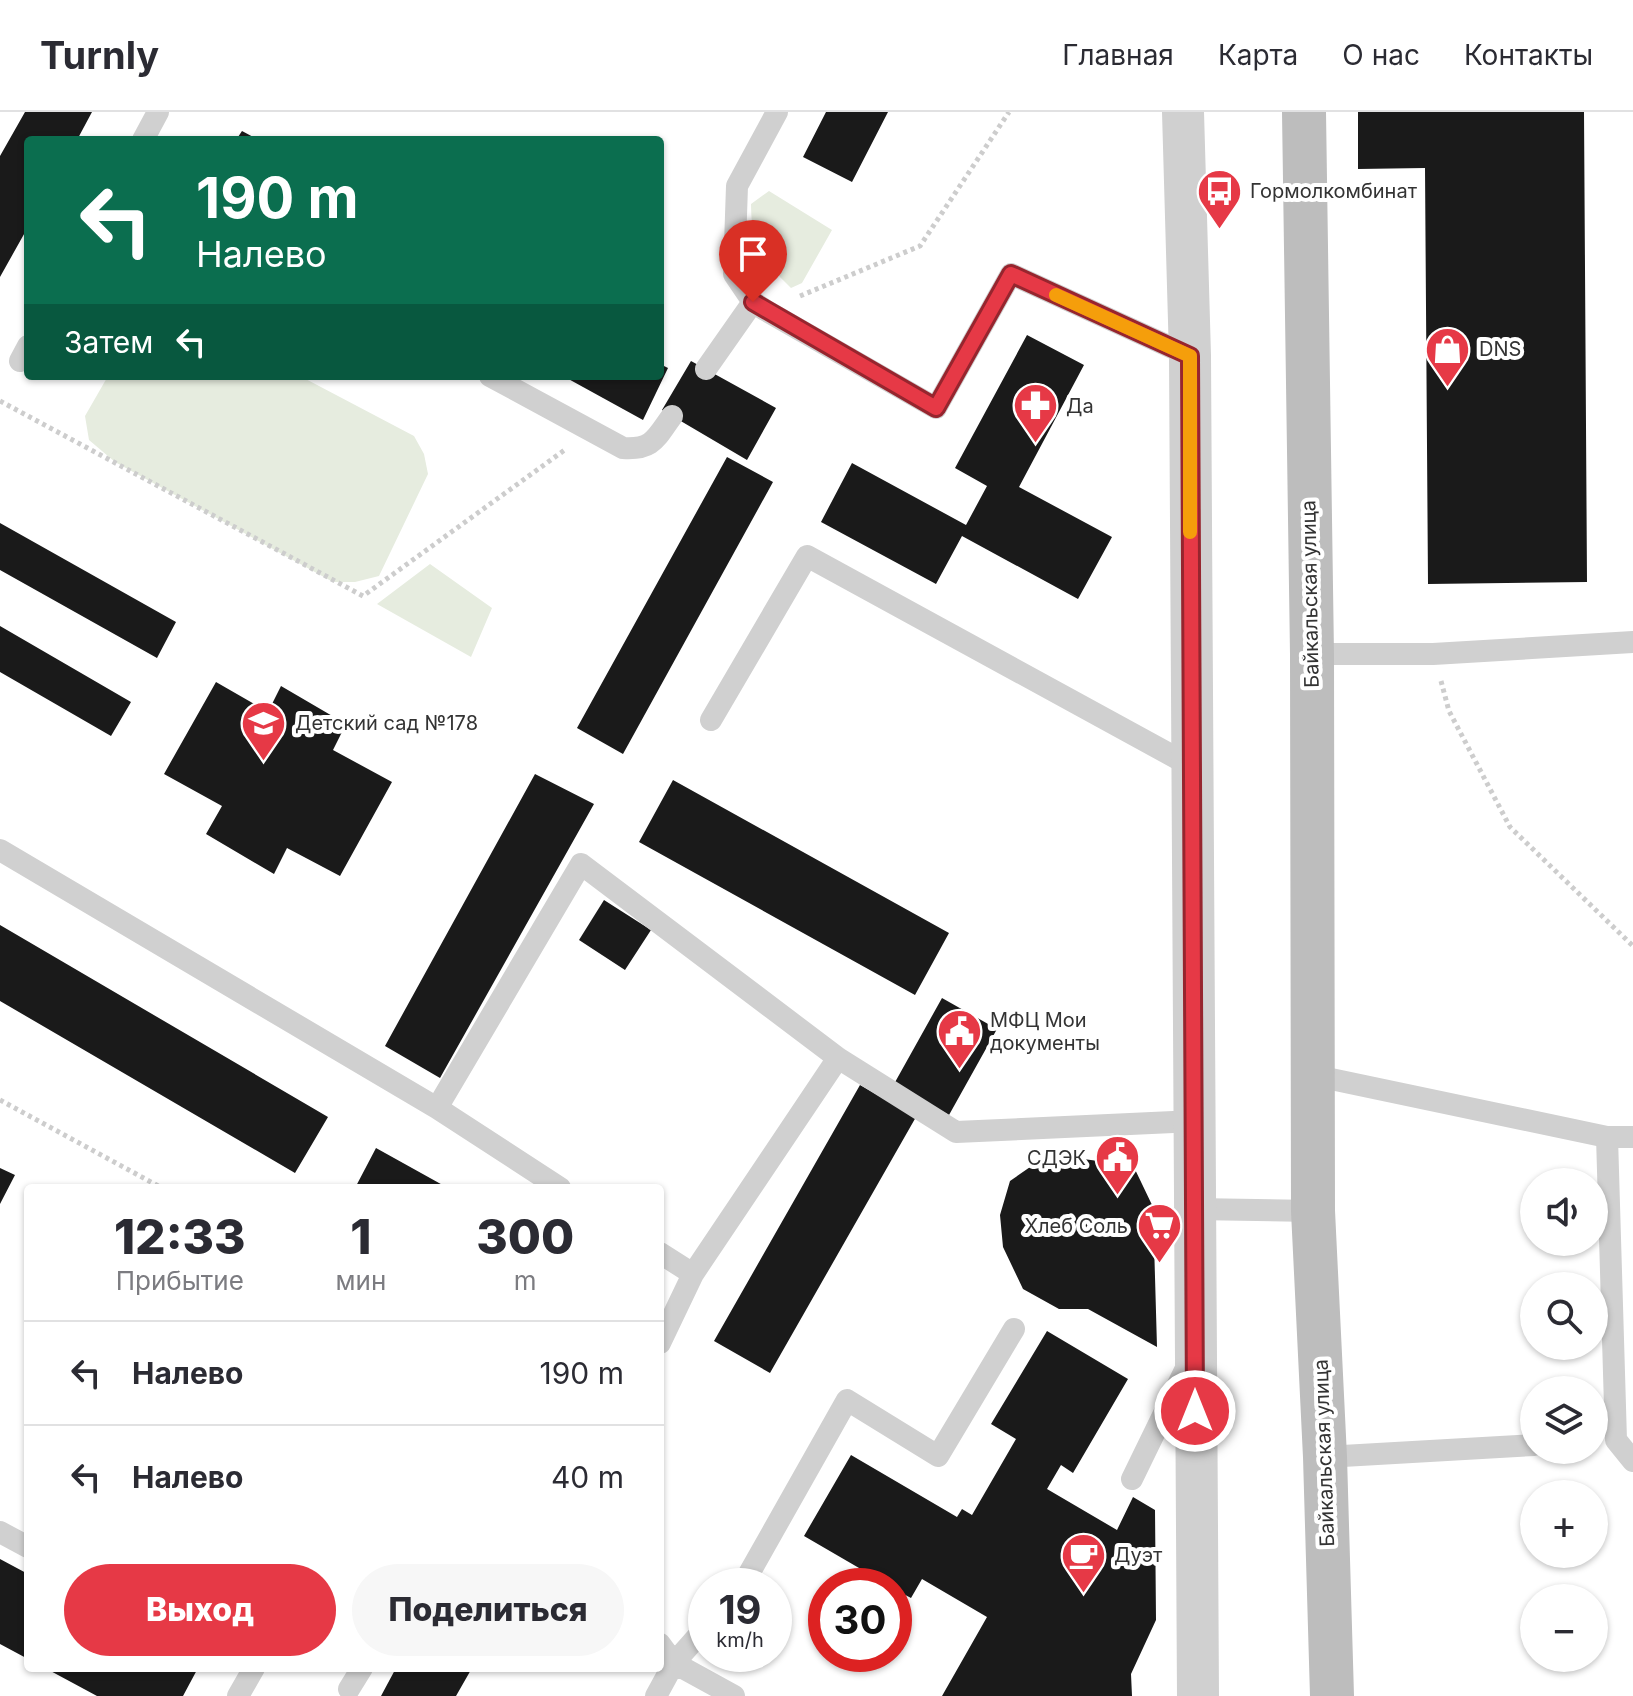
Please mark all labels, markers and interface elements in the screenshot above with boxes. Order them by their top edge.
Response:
text: Turnly [40,32,159,78]
text: Главная [1062,38,1174,72]
text: Карта [1218,38,1298,72]
text: О нас [1342,38,1420,72]
text: Контакты [1464,38,1593,72]
text: 190 m [196,164,359,232]
bus stop icon: Гормолкомбинат [1195,167,1243,230]
icon: left [64,168,168,272]
place label: Гормолкомбинат [1250,179,1418,203]
pin [719,220,787,302]
text: Налево [196,232,327,276]
icon: arrive [731,232,775,276]
icon: left [169,320,213,364]
text: Затем [64,324,153,360]
shop icon: DNS [1424,325,1472,388]
place label: DNS [1479,337,1521,361]
pharmacy icon: Да [1011,382,1059,445]
place label: Да [1066,394,1094,418]
street label: Байкальская улица [1296,500,1324,688]
school or university icon: Детский сад №178 [240,699,288,762]
place label: Детский сад №178 [295,711,478,735]
public building icon: МФЦ Мои документы [935,1007,983,1070]
place label: МФЦ Мои документы [990,1008,1100,1055]
public building icon: СДЭК [1093,1134,1141,1197]
place label: СДЭК [1027,1146,1086,1170]
map controls [1520,1168,1608,1672]
button: sound [1520,1168,1608,1256]
supermarket icon: Хлеб Соль [1135,1202,1183,1265]
text: 12:33 [114,1207,246,1266]
text: 1 [350,1207,372,1266]
text: 300 [476,1207,574,1266]
place label: Хлеб Соль [1024,1214,1128,1238]
text: Прибытие [116,1265,244,1296]
text: мин [336,1265,386,1296]
text: m [514,1265,537,1296]
button: search [1520,1272,1608,1360]
icon: left [64,1351,108,1395]
text: Налево [132,1355,244,1391]
text: 190 m [540,1355,624,1391]
street label: Байкальская улица [1309,1359,1339,1547]
position arrow [1153,1369,1237,1453]
button: layers [1520,1376,1608,1464]
icon: left [64,1455,108,1499]
text: Налево [132,1459,244,1495]
text: 40 m [551,1459,624,1495]
button: + [1520,1480,1608,1568]
cafe icon: Дуэт [1059,1531,1107,1594]
place label: Дуэт [1114,1543,1163,1567]
button: Выход [64,1564,336,1656]
button: Поделиться [352,1564,624,1656]
speed limit sign: 30 [808,1568,912,1672]
button: − [1520,1584,1608,1672]
text: 19 [718,1585,762,1634]
text: km/h [716,1628,764,1652]

